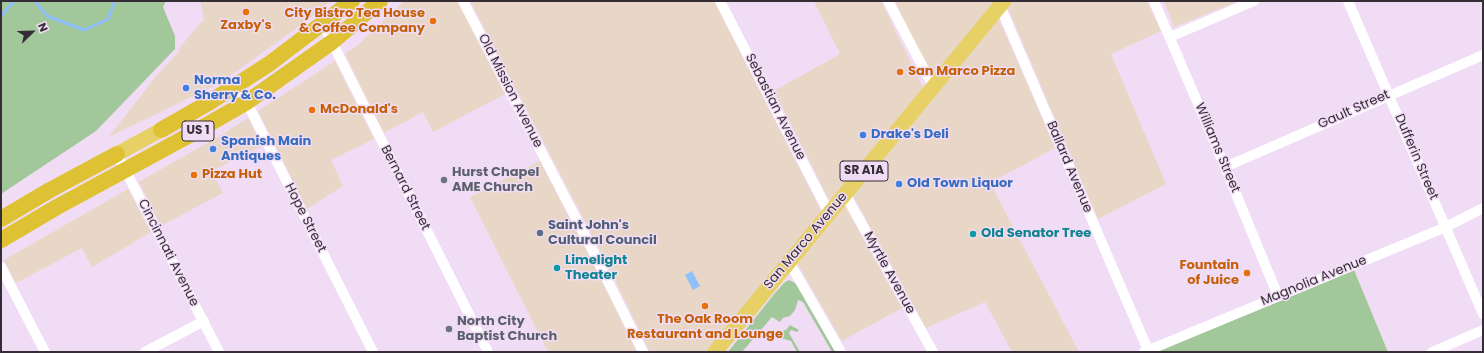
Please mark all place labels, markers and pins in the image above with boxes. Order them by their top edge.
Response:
place label: City Bistro Tea House & Coffee Company [284,6,425,37]
marker: Zaxby's [241,7,251,17]
marker: City Bistro Tea House & Coffee Company [428,16,438,26]
place label: Zaxby's [220,18,272,34]
place label: San Marco Pizza [908,64,1015,80]
marker: San Marco Pizza [895,67,905,77]
place label: Norma Sherry & Co. [194,73,276,104]
marker: Norma Sherry & Co. [181,83,191,93]
place label: McDonald's [320,102,398,118]
marker: McDonald's [307,105,317,115]
place label: Drake's Deli [871,127,949,143]
marker: Drake's Deli [858,130,868,140]
place label: Spanish Main Antiques [221,134,311,165]
marker: Spanish Main Antiques [208,144,218,154]
place label: Hurst Chapel AME Church [452,165,539,196]
place label: Pizza Hut [202,167,262,183]
marker: Pizza Hut [189,170,199,180]
marker: Hurst Chapel AME Church [439,175,449,185]
place label: Old Town Liquor [907,176,1013,192]
marker: Old Town Liquor [894,179,904,189]
place label: Saint John's Cultural Council [548,218,657,249]
place label: Old Senator Tree [981,226,1091,242]
marker: Saint John's Cultural Council [535,228,545,238]
marker: Old Senator Tree [968,229,978,239]
place label: Limelight Theater [565,253,627,284]
place label: Fountain of Juice [1179,258,1239,289]
marker: Limelight Theater [552,263,562,273]
marker: Fountain of Juice [1242,268,1252,278]
marker: The Oak Room Restaurant and Lounge [700,301,710,311]
place label: The Oak Room Restaurant and Lounge [627,312,783,343]
place label: North City Baptist Church [457,314,557,345]
marker: North City Baptist Church [444,324,454,334]

